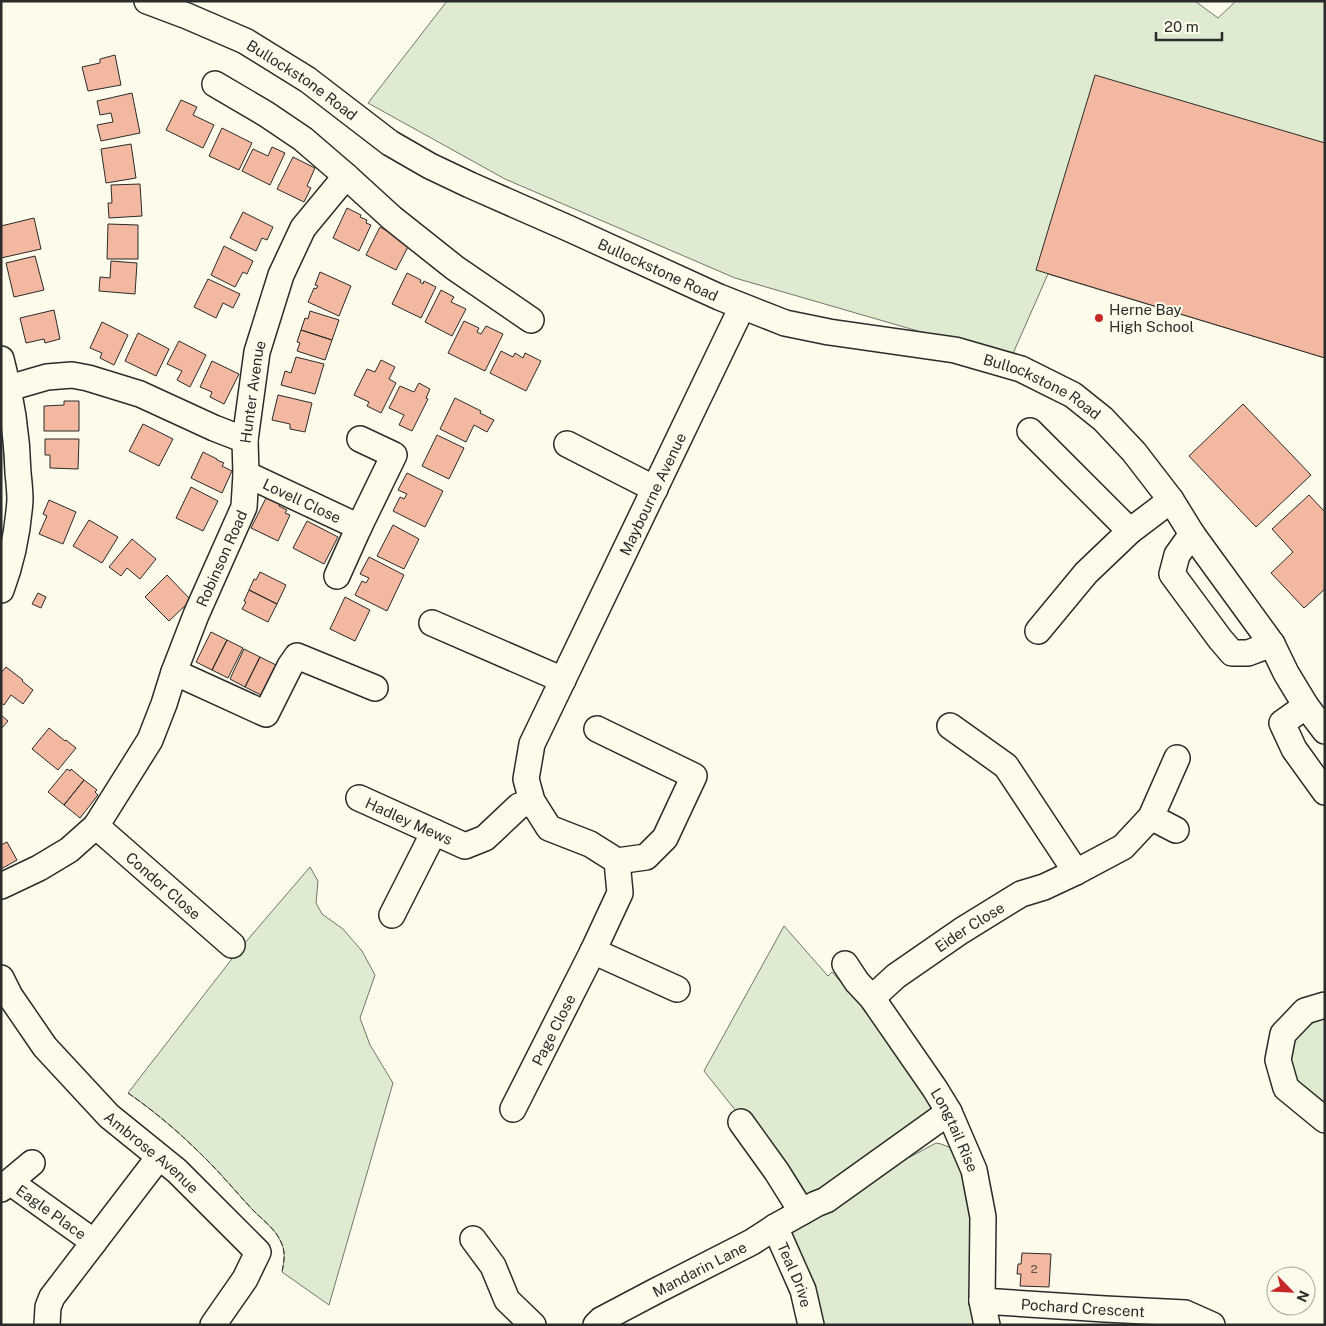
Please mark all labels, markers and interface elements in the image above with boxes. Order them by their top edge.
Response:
scale bar [1156,10,1222,42]
text: 20 m [1164,18,1199,35]
street label: Bullockstone Road [244,36,361,123]
street label: Bullockstone Road [596,235,721,304]
place label: Herne Bay High School [1109,301,1194,335]
marker: Herne Bay High School [1093,312,1105,324]
street label: Hunter Avenue [236,338,269,444]
street label: Bullockstone Road [982,350,1104,422]
street label: Maybourne Avenue [616,430,689,558]
street label: Lovell Close [260,475,344,526]
street label: Robinson Road [192,507,250,609]
street label: Hadley Mews [363,794,455,848]
street label: Condor Close [123,848,204,922]
street label: Eider Close [931,898,1007,955]
street label: Page Close [528,991,578,1068]
street label: Longtail Rise [928,1085,982,1174]
street label: Ambrose Avenue [101,1107,202,1196]
street label: Eagle Place [13,1181,90,1242]
street label: Mandarin Lane [650,1238,749,1300]
street label: Teal Drive [774,1240,815,1309]
house number: 2 [1030,1262,1038,1276]
north arrow [1266,1266,1316,1316]
text: N [1293,1288,1312,1305]
street label: Pochard Crescent [1020,1295,1145,1319]

